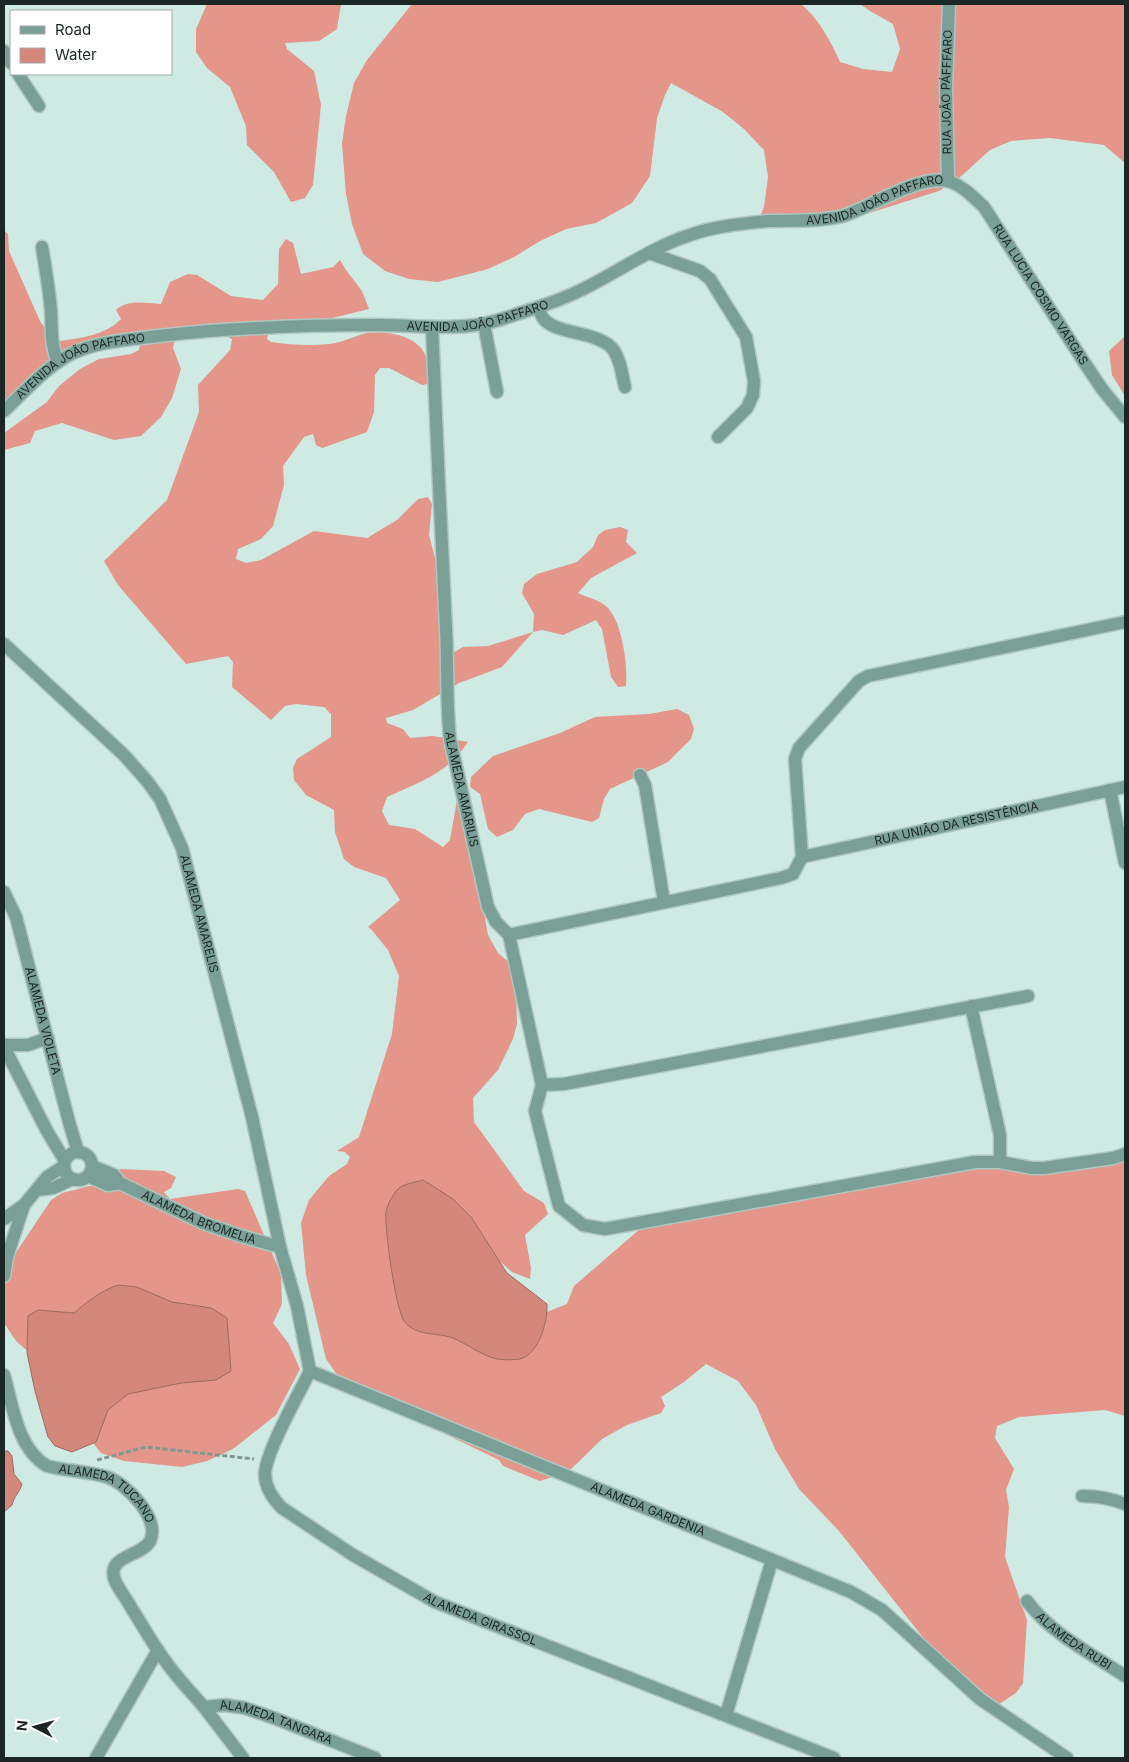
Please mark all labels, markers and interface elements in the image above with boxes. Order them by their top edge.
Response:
legend [10,10,172,75]
text: Road [55,20,91,39]
street label: RUA JOÃO PÁFFFARO [938,29,955,154]
text: Water [55,45,97,64]
street label: AVENIDA JOÃO PAFFARO [806,172,943,227]
street label: RUA LUCIA COSMO VARGAS [990,221,1092,368]
street label: AVENIDA JOÃO PAFFARO [406,296,550,334]
street label: AVENIDA JOÃO PAFFARO [12,330,146,402]
street label: ALAMEDA AMARILIS [442,731,482,848]
street label: RUA UNIÃO DA RESISTÊNCIA [873,798,1040,848]
street label: ALAMEDA AMARELIS [177,853,222,975]
street label: ALAMEDA VIOLETA [22,965,64,1076]
street label: ALAMEDA BROMELIA [139,1187,258,1247]
street label: ALAMEDA TUCANO [58,1461,158,1525]
street label: ALAMEDA GARDENIA [589,1478,708,1539]
street label: ALAMEDA GIRASSOL [421,1589,540,1648]
street label: ALAMEDA RUBI [1033,1609,1115,1673]
street label: ALAMEDA TANGARA [219,1697,335,1747]
north arrow [10,1702,60,1752]
text: N [13,1719,31,1732]

